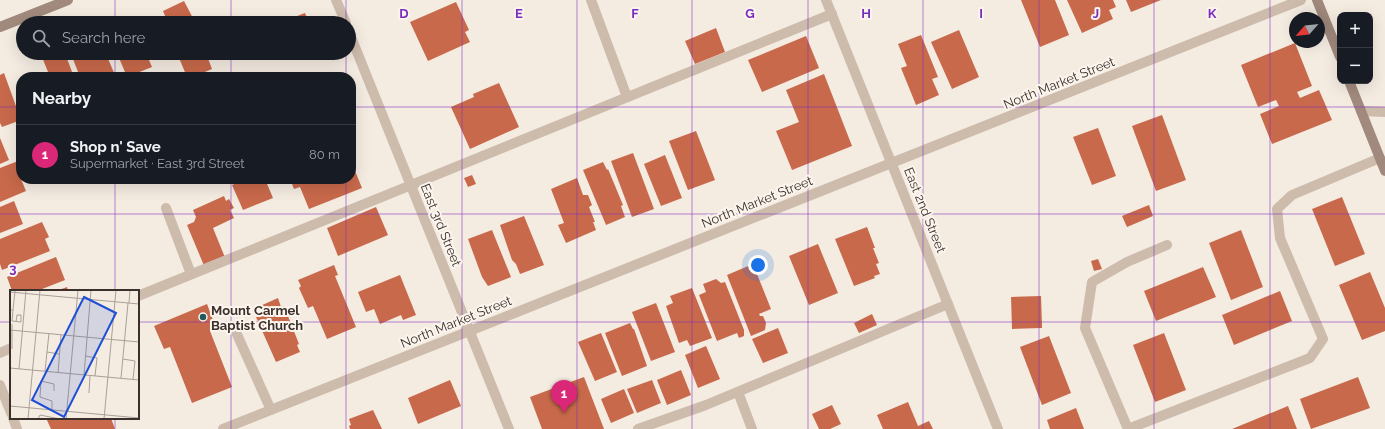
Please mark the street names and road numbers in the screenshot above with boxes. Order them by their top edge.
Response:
street label: North Market Street [1001,54,1117,112]
street label: East 2nd Street [901,165,949,255]
street label: North Market Street [699,173,815,231]
street label: East 3rd Street [418,182,465,269]
street label: North Market Street [398,293,514,351]

